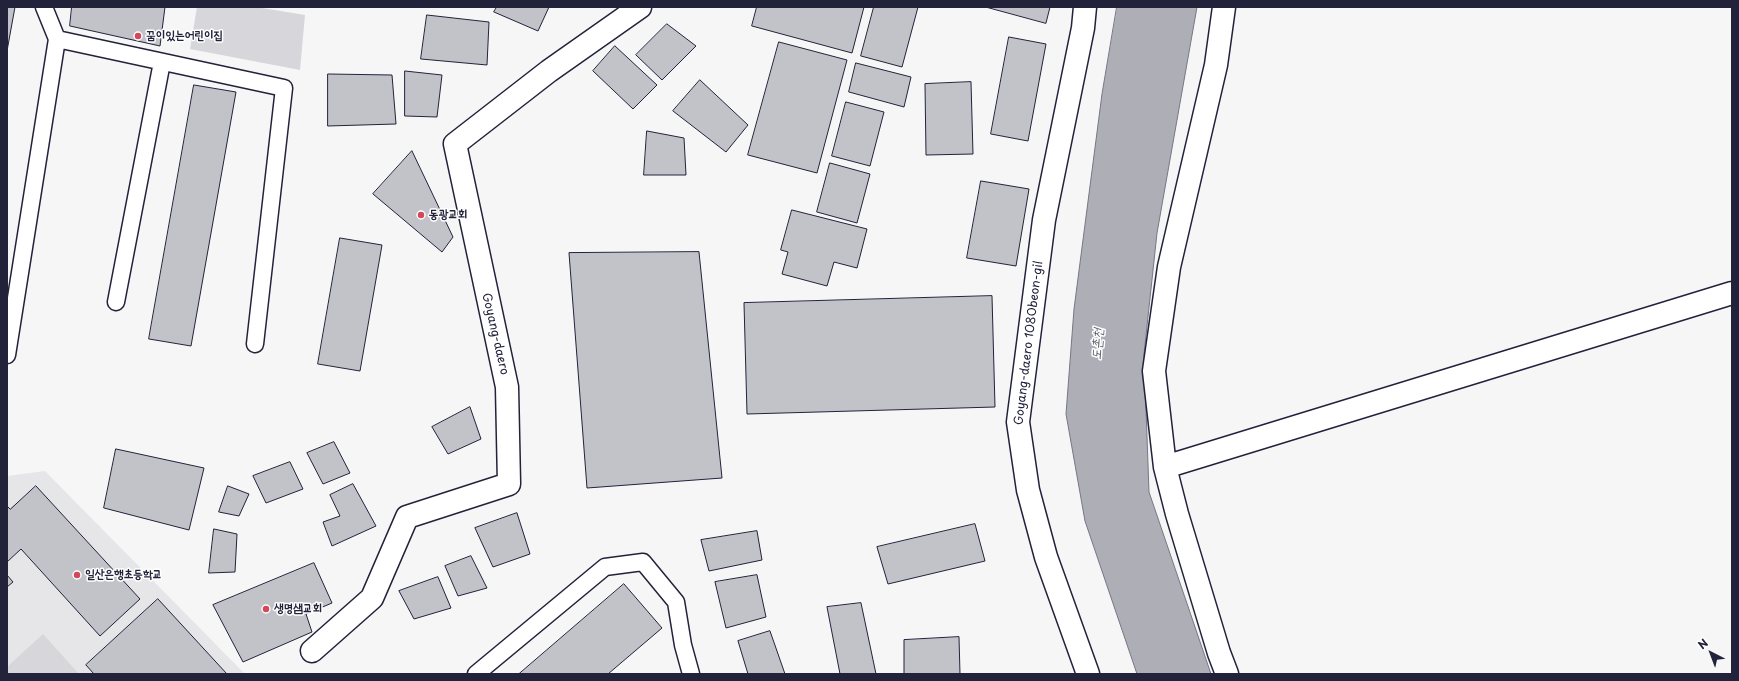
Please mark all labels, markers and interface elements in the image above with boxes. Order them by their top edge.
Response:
place label: 꿈이있는어린이집 [146,29,223,43]
marker: 꿈이있는어린이집 [133,31,143,41]
place label: 동광교회 [429,208,468,222]
marker: 동광교회 [416,210,426,220]
street label: Goyang-daero 1080beon-gil [1012,260,1046,426]
street label: Goyang-daero [479,292,511,376]
water label: 도촌천 [1089,328,1107,360]
place label: 일산은행초등학교 [85,568,162,582]
marker: 일산은행초등학교 [72,570,82,580]
place label: 생명샘교회 [274,602,322,616]
marker: 생명샘교회 [261,604,271,614]
north arrow [1691,633,1731,673]
text: N [1694,634,1712,653]

